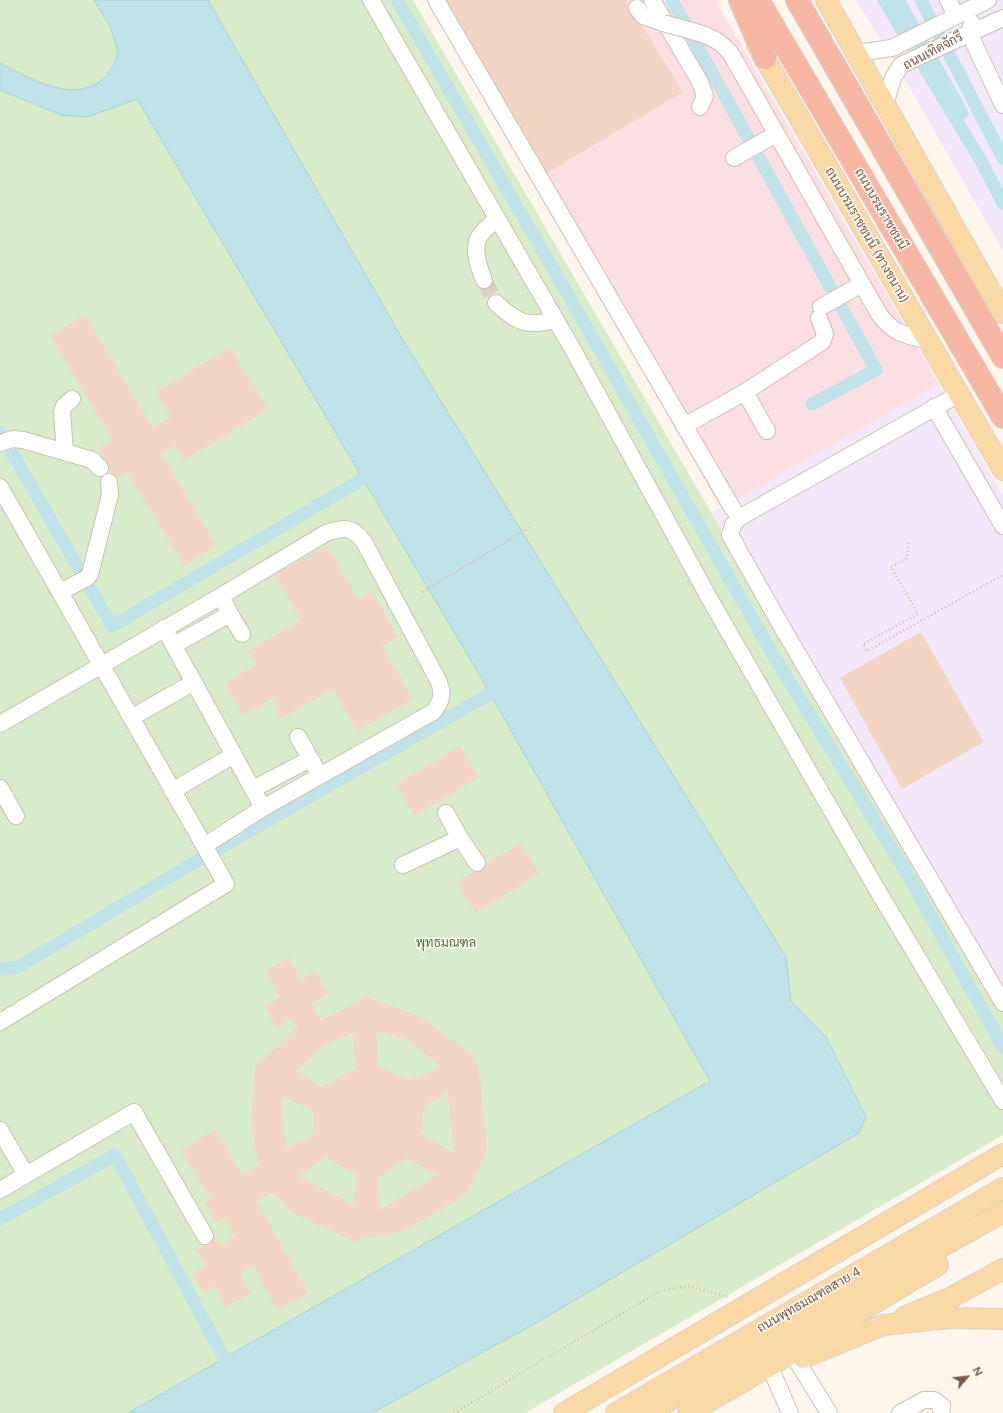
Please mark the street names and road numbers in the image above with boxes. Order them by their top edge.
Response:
street label: ถนนเทิดจักรี [900,29,966,73]
street label: ถนนบรมราชชนนี (ทางขนาน) [822,164,912,306]
street label: ถนนบรมราชชนนี [851,165,911,253]
street label: ถนนพุทธมณฑลสาย 4 [754,1264,864,1336]

